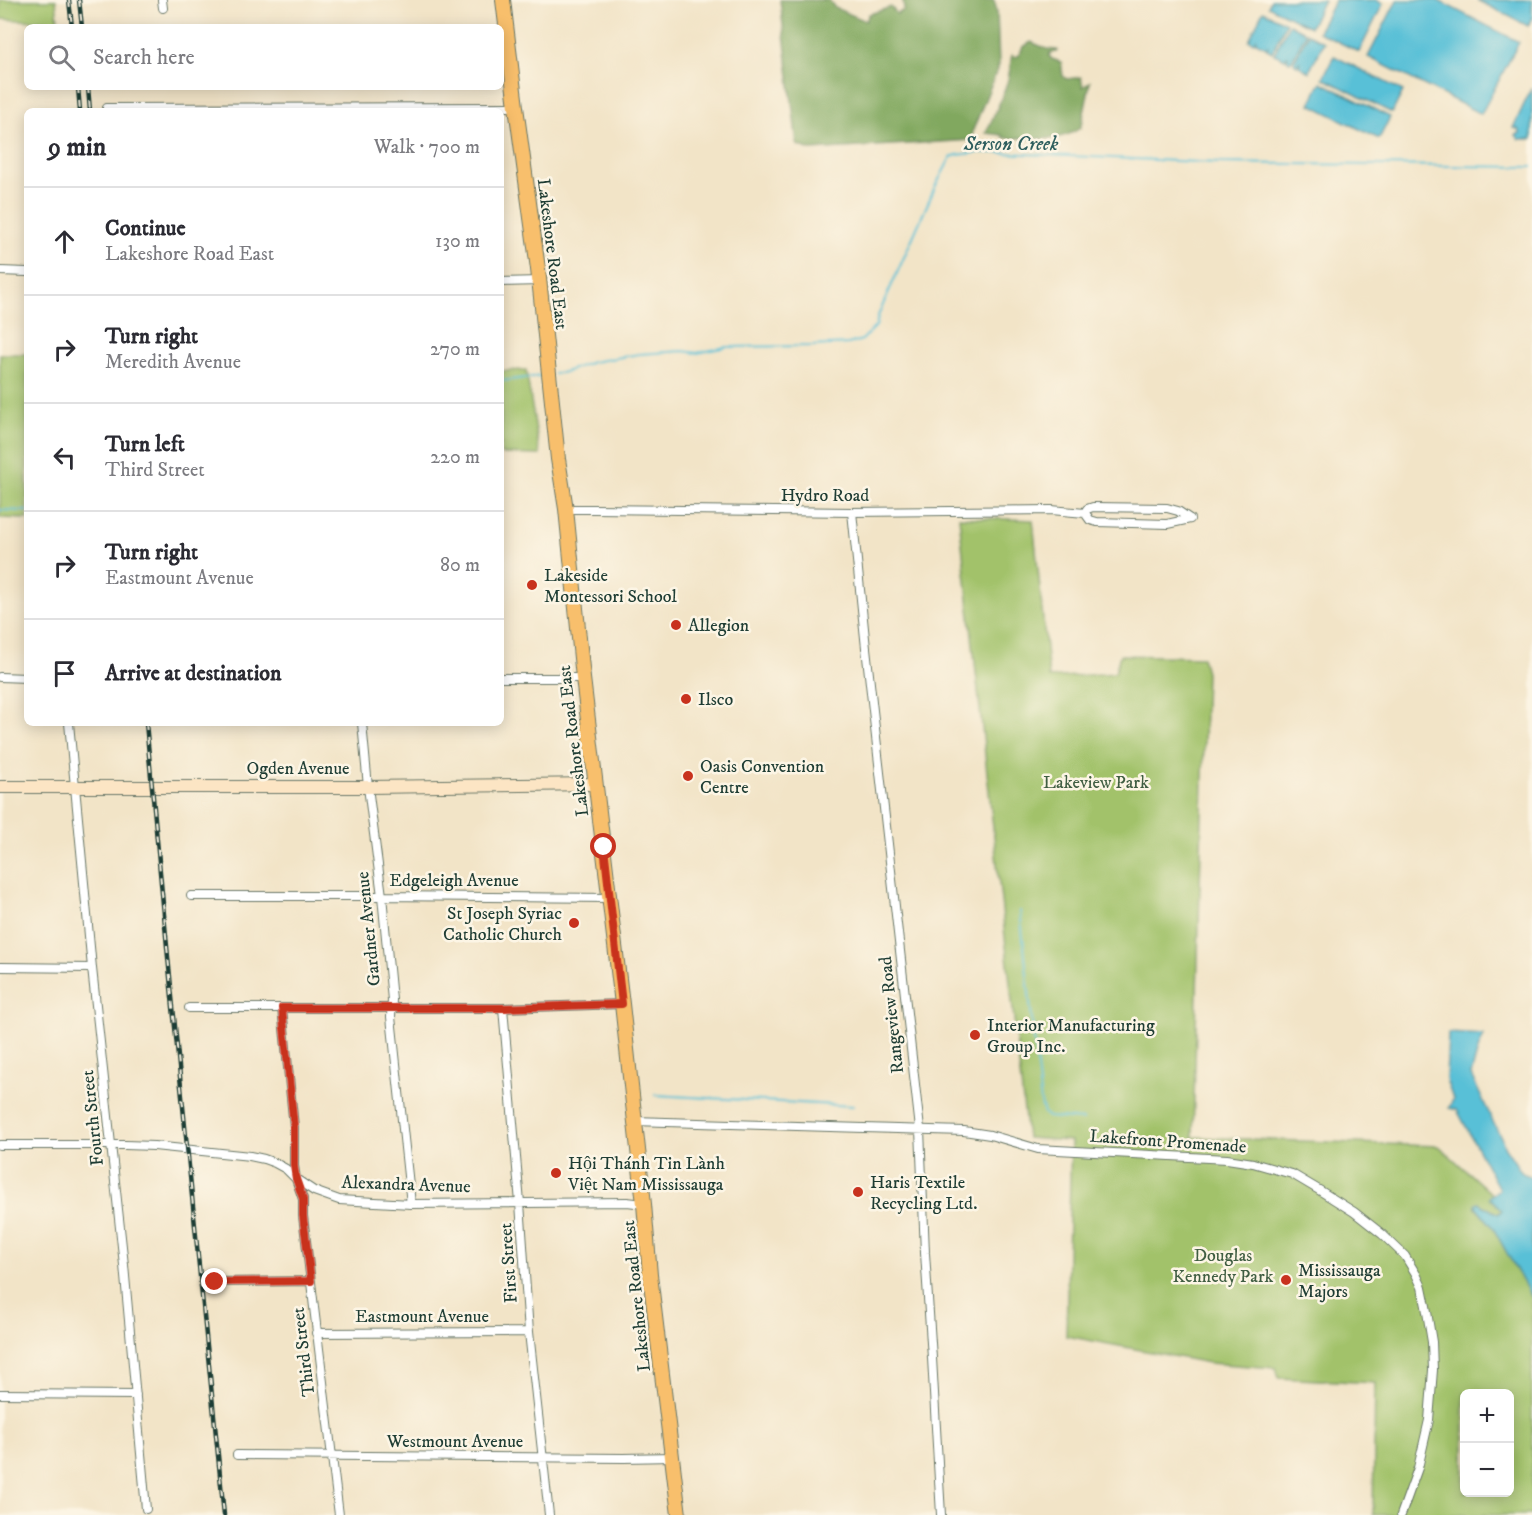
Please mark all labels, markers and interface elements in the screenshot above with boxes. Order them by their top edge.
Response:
search box [24,24,504,90]
icon: search [45,41,78,74]
text: Search here [93,44,195,71]
text: 9 min [48,131,106,164]
water label: Serson Creek [963,132,1059,157]
text: Walk · 700 m [374,135,480,160]
street label: Lakeshore Road East [532,177,572,331]
text: Continue [105,215,186,242]
icon: ahead [48,225,81,258]
text: 130 m [435,229,480,254]
text: Lakeshore Road East [105,242,274,267]
text: Turn right [105,323,198,350]
icon: right [48,333,81,366]
text: 270 m [430,337,480,362]
text: Meredith Avenue [105,350,241,375]
text: Turn left [105,431,185,458]
icon: left [48,441,81,474]
text: 220 m [430,445,480,470]
text: Third Street [105,458,205,483]
street label: Hydro Road [781,485,869,507]
text: Turn right [105,539,198,566]
icon: right [48,549,81,582]
text: 80 m [440,553,480,578]
place label: Lakeside Montessori School [544,565,677,608]
text: Eastmount Avenue [105,566,254,591]
marker: Lakeside Montessori School [525,578,539,592]
place label: Allegion [688,615,750,637]
marker: Allegion [669,618,683,632]
icon: arrive [48,657,81,690]
text: Arrive at destination [105,660,282,687]
street label: Lakeshore Road East [554,664,594,818]
place label: Ilsco [698,689,734,711]
marker: Ilsco [679,692,693,706]
place label: Oasis Convention Centre [700,756,825,799]
street label: Ogden Avenue [246,758,350,780]
marker: Oasis Convention Centre [681,769,695,783]
park label: Lakeview Park [1043,772,1149,794]
route start [590,833,616,859]
street label: Edgeleigh Avenue [389,870,519,892]
street label: Gardner Avenue [352,871,386,987]
place label: St Joseph Syriac Catholic Church [443,903,563,946]
marker: St Joseph Syriac Catholic Church [567,916,581,930]
street label: Rangeview Road [875,955,909,1075]
place label: Interior Manufacturing Group Inc. [987,1015,1155,1058]
marker: Interior Manufacturing Group Inc. [968,1028,982,1042]
street label: Fourth Street [77,1069,109,1167]
street label: Lakefront Promenade [1089,1126,1247,1158]
place label: Hội Thánh Tin Lành Việt Nam Mississauga [567,1153,726,1196]
marker: Hội Thánh Tin Lành Việt Nam Mississauga [549,1166,563,1180]
street label: Alexandra Avenue [341,1172,471,1198]
place label: Haris Textile Recycling Ltd. [870,1172,978,1215]
marker: Haris Textile Recycling Ltd. [851,1185,865,1199]
street label: Lakeshore Road East [618,1219,656,1373]
street label: First Street [495,1222,523,1304]
park label: Douglas Kennedy Park [1173,1245,1274,1288]
place label: Mississauga Majors [1298,1260,1381,1303]
route end [201,1268,227,1294]
marker: Mississauga Majors [1279,1273,1293,1287]
street label: Third Street [288,1306,320,1398]
street label: Eastmount Avenue [355,1306,489,1328]
map controls [1460,1389,1514,1497]
button: + [1460,1389,1514,1443]
street label: Westmount Avenue [386,1431,523,1453]
button: − [1460,1443,1514,1497]

